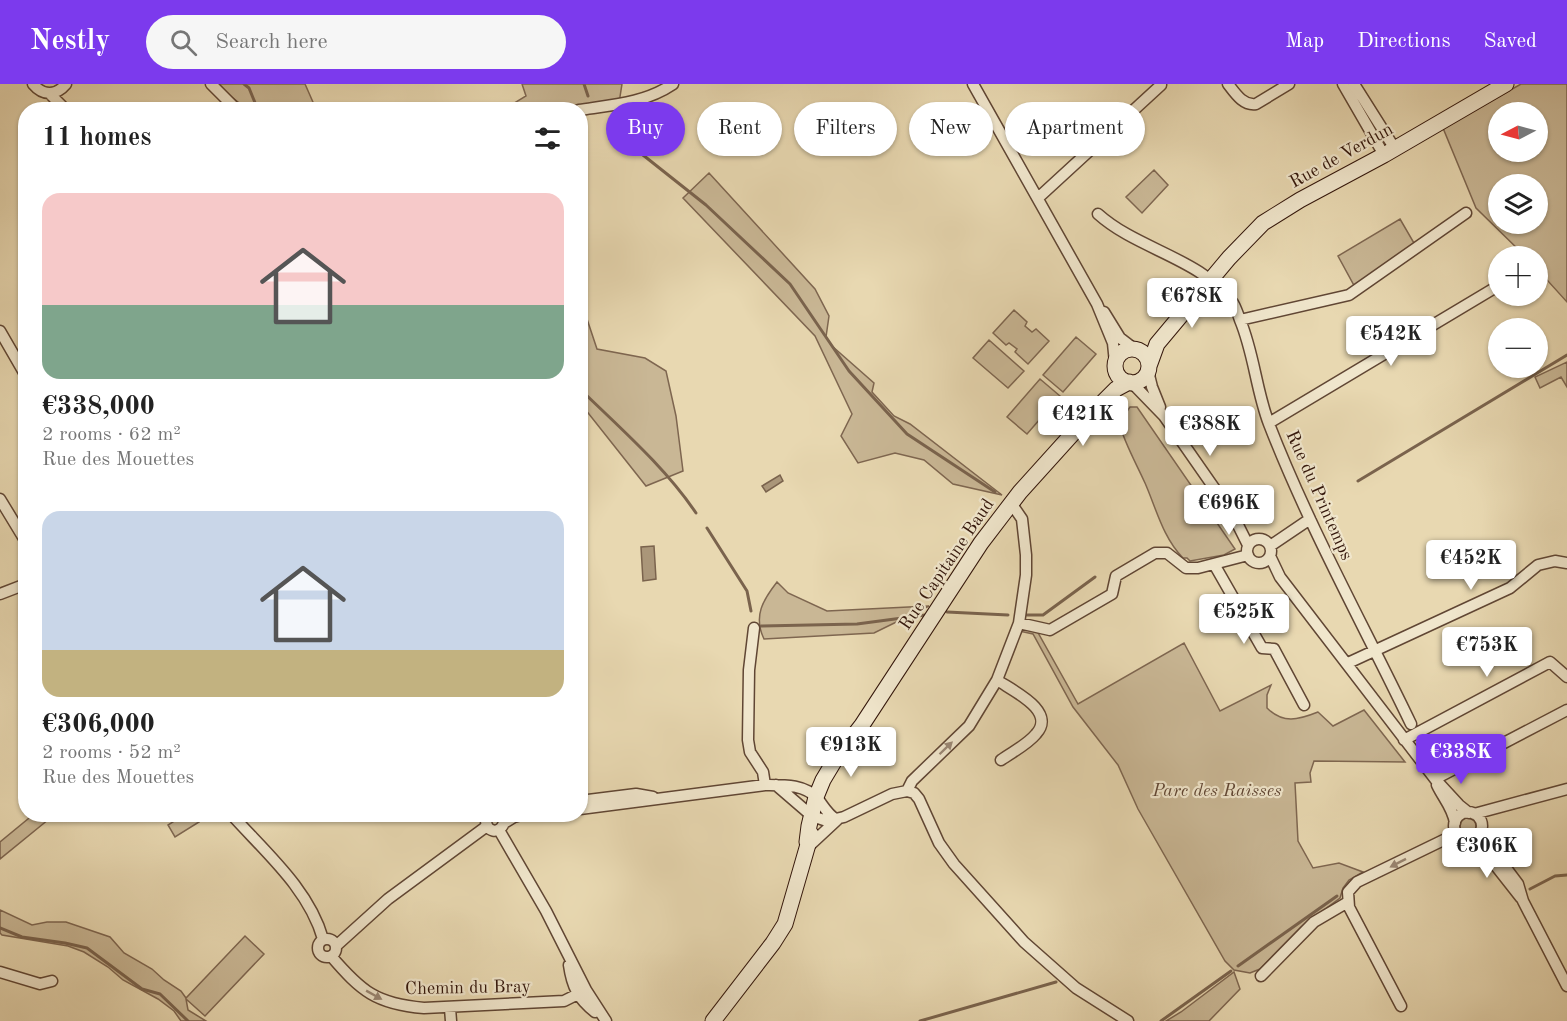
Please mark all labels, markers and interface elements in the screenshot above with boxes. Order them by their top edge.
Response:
search box [146,15,566,69]
icon: search [167,26,200,59]
text: Nestly [30,28,110,56]
text: Search here [215,31,328,53]
text: Map [1285,31,1324,52]
text: Directions [1357,31,1451,52]
text: Saved [1484,31,1537,52]
chip: Buy [606,102,685,156]
chip: Rent [697,102,782,156]
chip: Filters [794,102,897,156]
chip: New [909,102,993,156]
chip: Apartment [1005,102,1145,156]
north arrow [1488,102,1548,162]
map controls [1488,102,1548,378]
street label: Rue de Verdun [1287,120,1396,192]
icon: filters [531,122,564,155]
text: 11 homes [42,125,151,151]
button: layers [1488,174,1548,234]
icon: home [249,232,357,340]
button: + [1488,246,1548,306]
pin: €678K [1150,278,1234,329]
text: €678K [1161,287,1223,307]
pin: €542K [1349,316,1433,367]
button: − [1488,318,1548,378]
text: €542K [1360,325,1422,345]
text: €338,000 [42,394,155,420]
pin: €421K [1041,396,1125,447]
text: €421K [1052,405,1114,425]
pin: €388K [1168,406,1252,457]
text: €388K [1179,415,1241,435]
text: 2 rooms · 62 m² [42,425,181,445]
street label: Rue du Printemps [1282,428,1356,563]
text: Rue des Mouettes [42,450,194,470]
pin: €696K [1187,485,1271,536]
text: €696K [1198,494,1260,514]
street label: Rue Capitaine Baud [896,496,997,634]
pin: €452K [1429,540,1513,591]
text: €452K [1440,549,1502,569]
icon: home [249,550,357,658]
pin: €525K [1202,594,1286,645]
text: €525K [1213,603,1275,623]
pin: €753K [1445,627,1529,678]
text: €753K [1456,636,1518,656]
text: €306,000 [42,712,155,738]
pin: €913K [809,727,893,778]
pin: €338K [1419,734,1503,785]
text: €913K [820,736,882,756]
one-way arrow [939,742,953,756]
text: 2 rooms · 52 m² [42,743,181,763]
text: €338K [1430,743,1492,763]
text: Rue des Mouettes [42,768,194,788]
park label: Parc des Raisses [1151,782,1282,800]
pin: €306K [1445,828,1529,879]
text: €306K [1456,837,1518,857]
one-way arrow [1389,857,1407,867]
street label: Chemin du Bray [405,978,532,998]
one-way arrow [366,990,383,1000]

